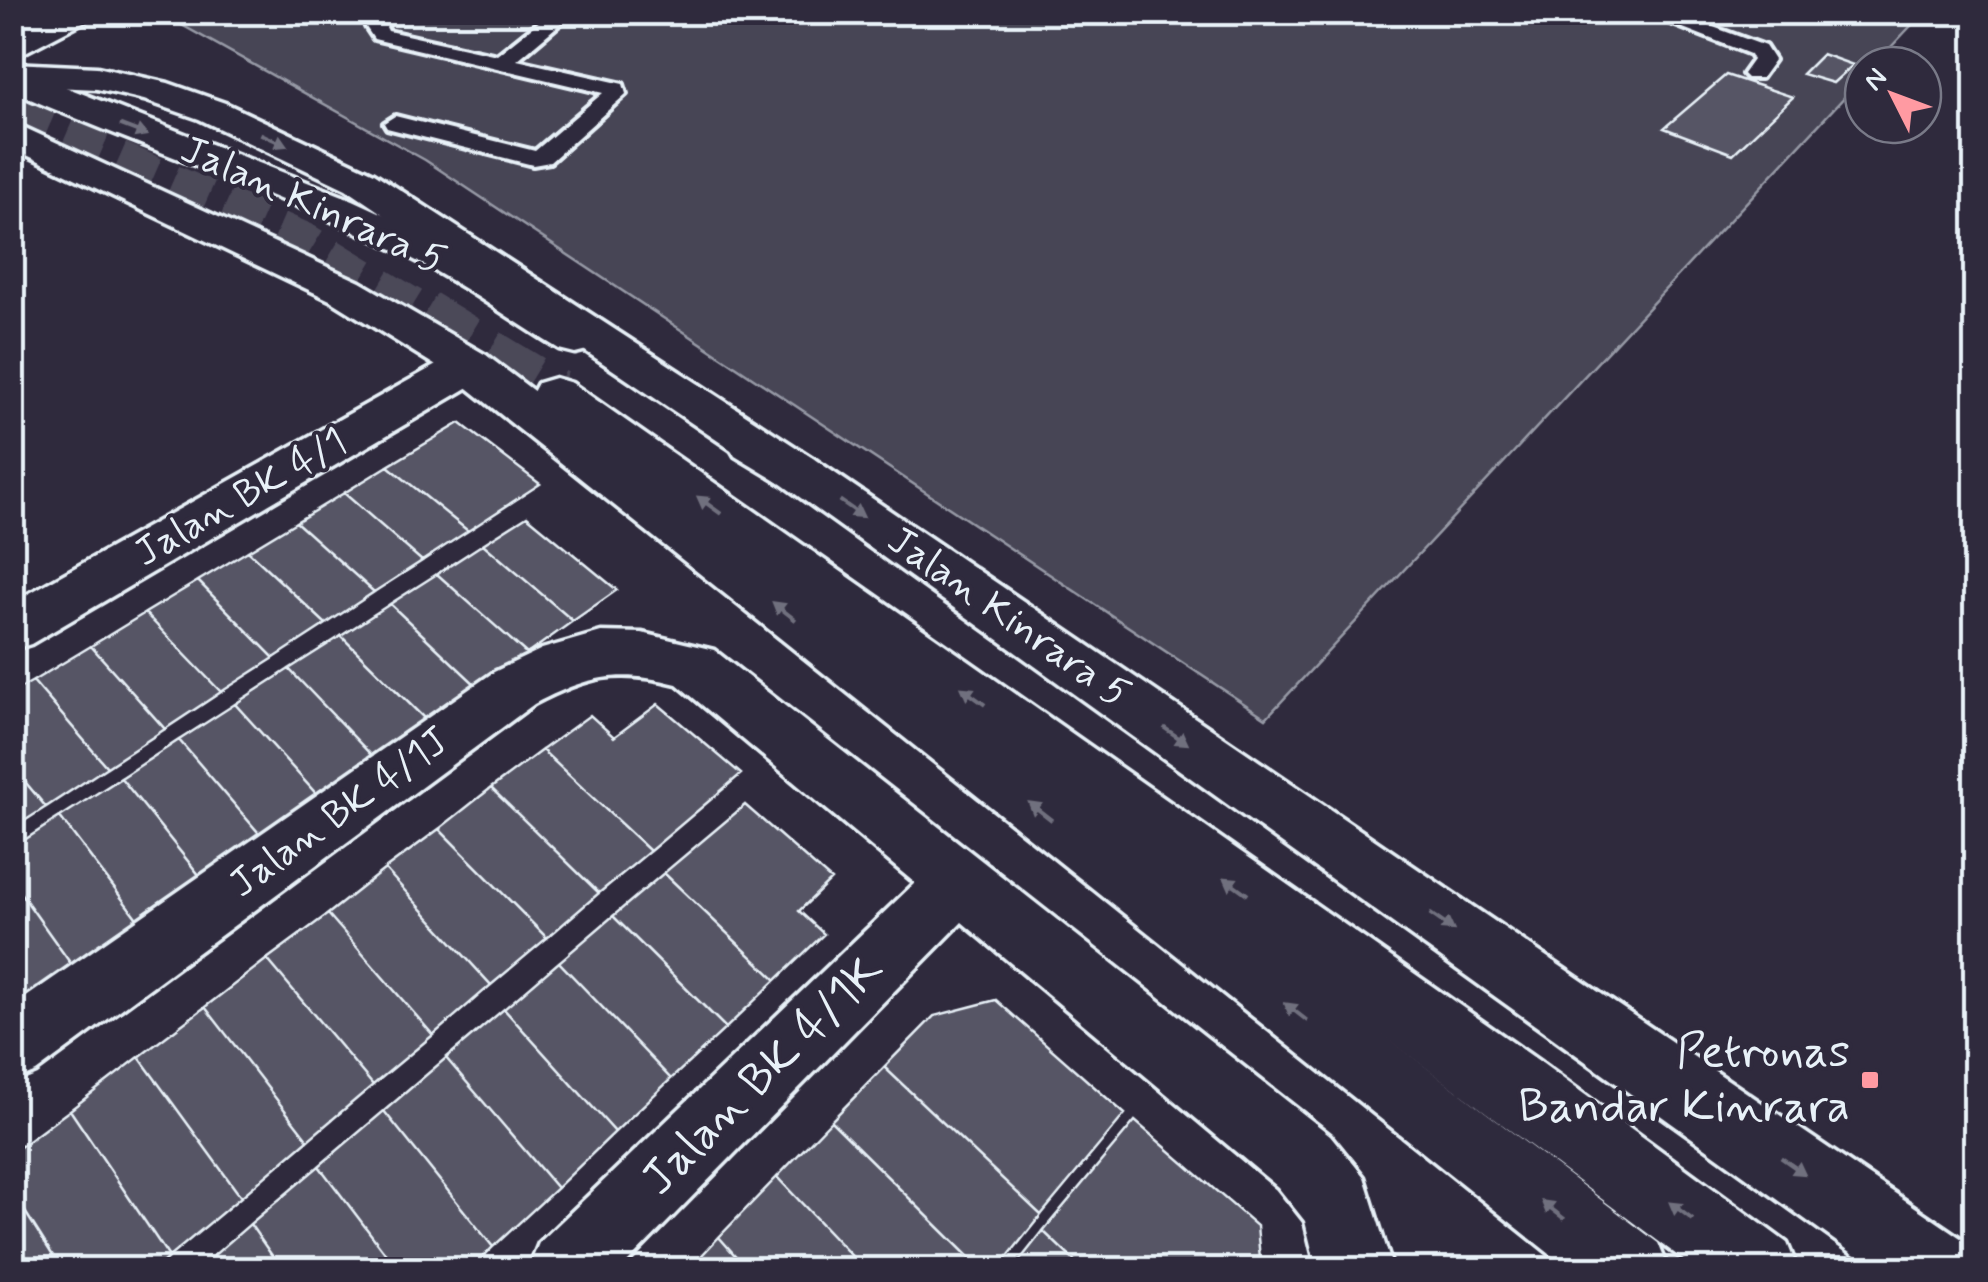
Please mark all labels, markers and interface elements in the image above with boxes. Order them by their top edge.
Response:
north arrow [1843,45,1943,145]
text: N [1856,61,1896,99]
one-way arrow [119,122,149,138]
street label: Jalan Kinrara 5 [172,124,454,288]
one-way arrow [259,132,288,149]
street label: Jalan BK 4/1 [125,416,357,580]
one-way arrow [696,496,722,516]
one-way arrow [839,499,865,518]
street label: Jalan Kinrara 5 [877,515,1139,721]
one-way arrow [771,602,797,622]
one-way arrow [960,686,986,706]
street label: Jalan BK 4/1J [220,716,460,910]
one-way arrow [1162,726,1189,745]
one-way arrow [1027,802,1053,822]
one-way arrow [1223,877,1250,896]
one-way arrow [1429,912,1456,931]
street label: Jalan BK 4/1K [628,940,898,1210]
one-way arrow [1283,1002,1309,1022]
place label: Petronas Bandar Kinrara [1518,1021,1850,1139]
marker: Petronas Bandar Kinrara [1859,1069,1881,1091]
one-way arrow [1780,1156,1807,1175]
one-way arrow [1540,1200,1566,1221]
one-way arrow [1668,1202,1694,1222]

